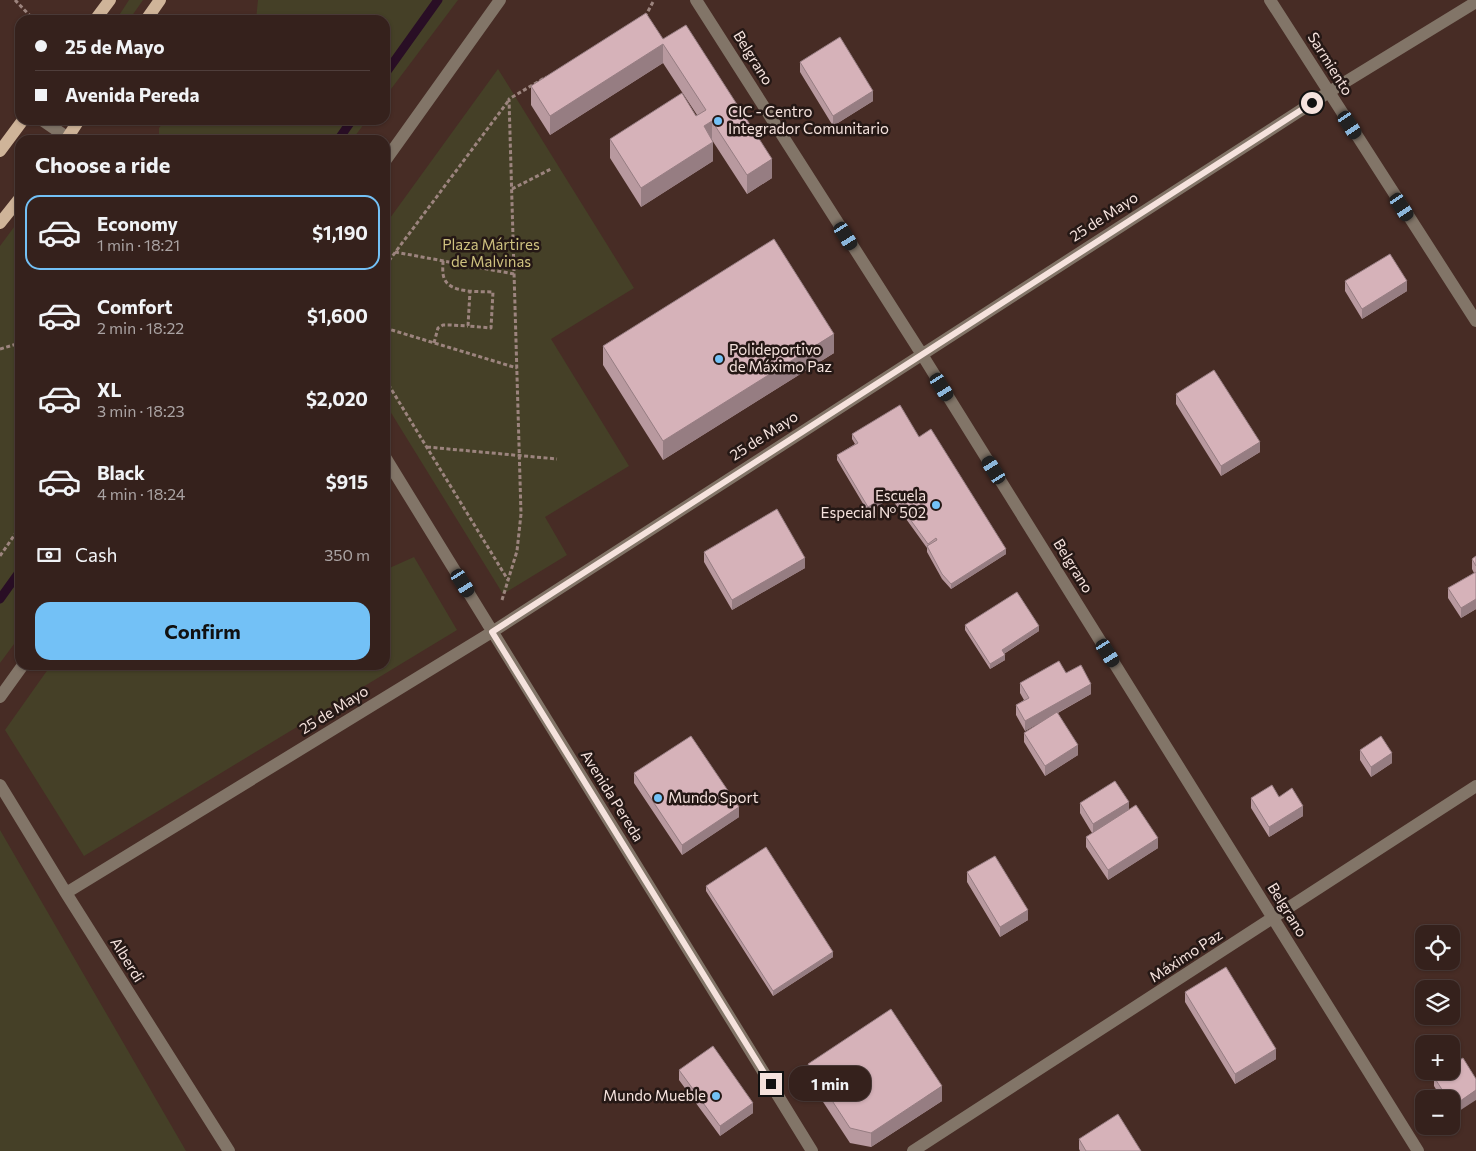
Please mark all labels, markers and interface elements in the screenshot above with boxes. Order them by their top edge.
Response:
street label: Belgrano [730,27,778,88]
street label: Sarmiento [1304,29,1357,98]
text: 25 de Mayo [65,35,165,58]
text: Avenida Pereda [65,83,199,106]
route start [1301,92,1323,114]
place label: CIC - Centro Integrador Comunitario [728,102,889,137]
car [1335,108,1364,142]
marker: CIC - Centro Integrador Comunitario [712,115,724,127]
text: Choose a ride [35,151,170,178]
street label: 25 de Mayo [1066,187,1141,245]
car [1387,190,1416,224]
icon: car [37,210,82,255]
text: Economy [97,212,178,235]
car [831,219,860,253]
text: $1,190 [312,221,368,244]
text: 1 min · 18:21 [97,235,180,254]
park label: Plaza Mártires de Malvinas [442,235,540,270]
icon: car [37,293,82,338]
text: Comfort [97,295,173,318]
text: $1,600 [307,304,368,327]
text: 2 min · 18:22 [97,318,184,337]
place label: Polideportivo de Máximo Paz [729,340,832,375]
marker: Polideportivo de Máximo Paz [713,353,725,365]
car [927,370,956,404]
icon: car [37,376,82,421]
text: XL [97,378,122,401]
text: $2,020 [306,387,368,410]
text: 3 min · 18:23 [97,401,185,420]
street label: 25 de Mayo [726,406,801,464]
car [979,453,1008,487]
icon: car [37,459,82,504]
text: Black [97,461,145,484]
text: $915 [326,470,368,493]
text: 4 min · 18:24 [97,484,185,503]
place label: Escuela Especial Nº 502 [821,486,926,521]
marker: Escuela Especial Nº 502 [930,499,942,511]
street label: Belgrano [1050,535,1098,596]
icon: cash [35,541,63,569]
text: Cash [75,543,117,566]
text: 350 m [324,545,370,564]
car [448,566,477,600]
button: Confirm [35,602,370,660]
car [1093,636,1122,670]
street label: 25 de Mayo [296,681,371,737]
street label: Avenida Pereda [578,747,648,844]
place label: Mundo Sport [668,788,759,806]
marker: Mundo Sport [652,792,664,804]
street label: Belgrano [1264,879,1312,940]
street label: Máximo Paz [1146,925,1225,985]
map controls [1415,925,1460,1135]
button: locate [1415,925,1460,970]
street label: Alberdi [107,934,149,985]
button: layers [1415,980,1460,1025]
button: + [1415,1035,1460,1080]
callout: 1 min [788,1066,871,1102]
route end [760,1073,782,1095]
text: 1 min [811,1074,849,1093]
place label: Mundo Mueble [603,1086,706,1104]
marker: Mundo Mueble [710,1090,722,1102]
button: − [1415,1090,1460,1135]

